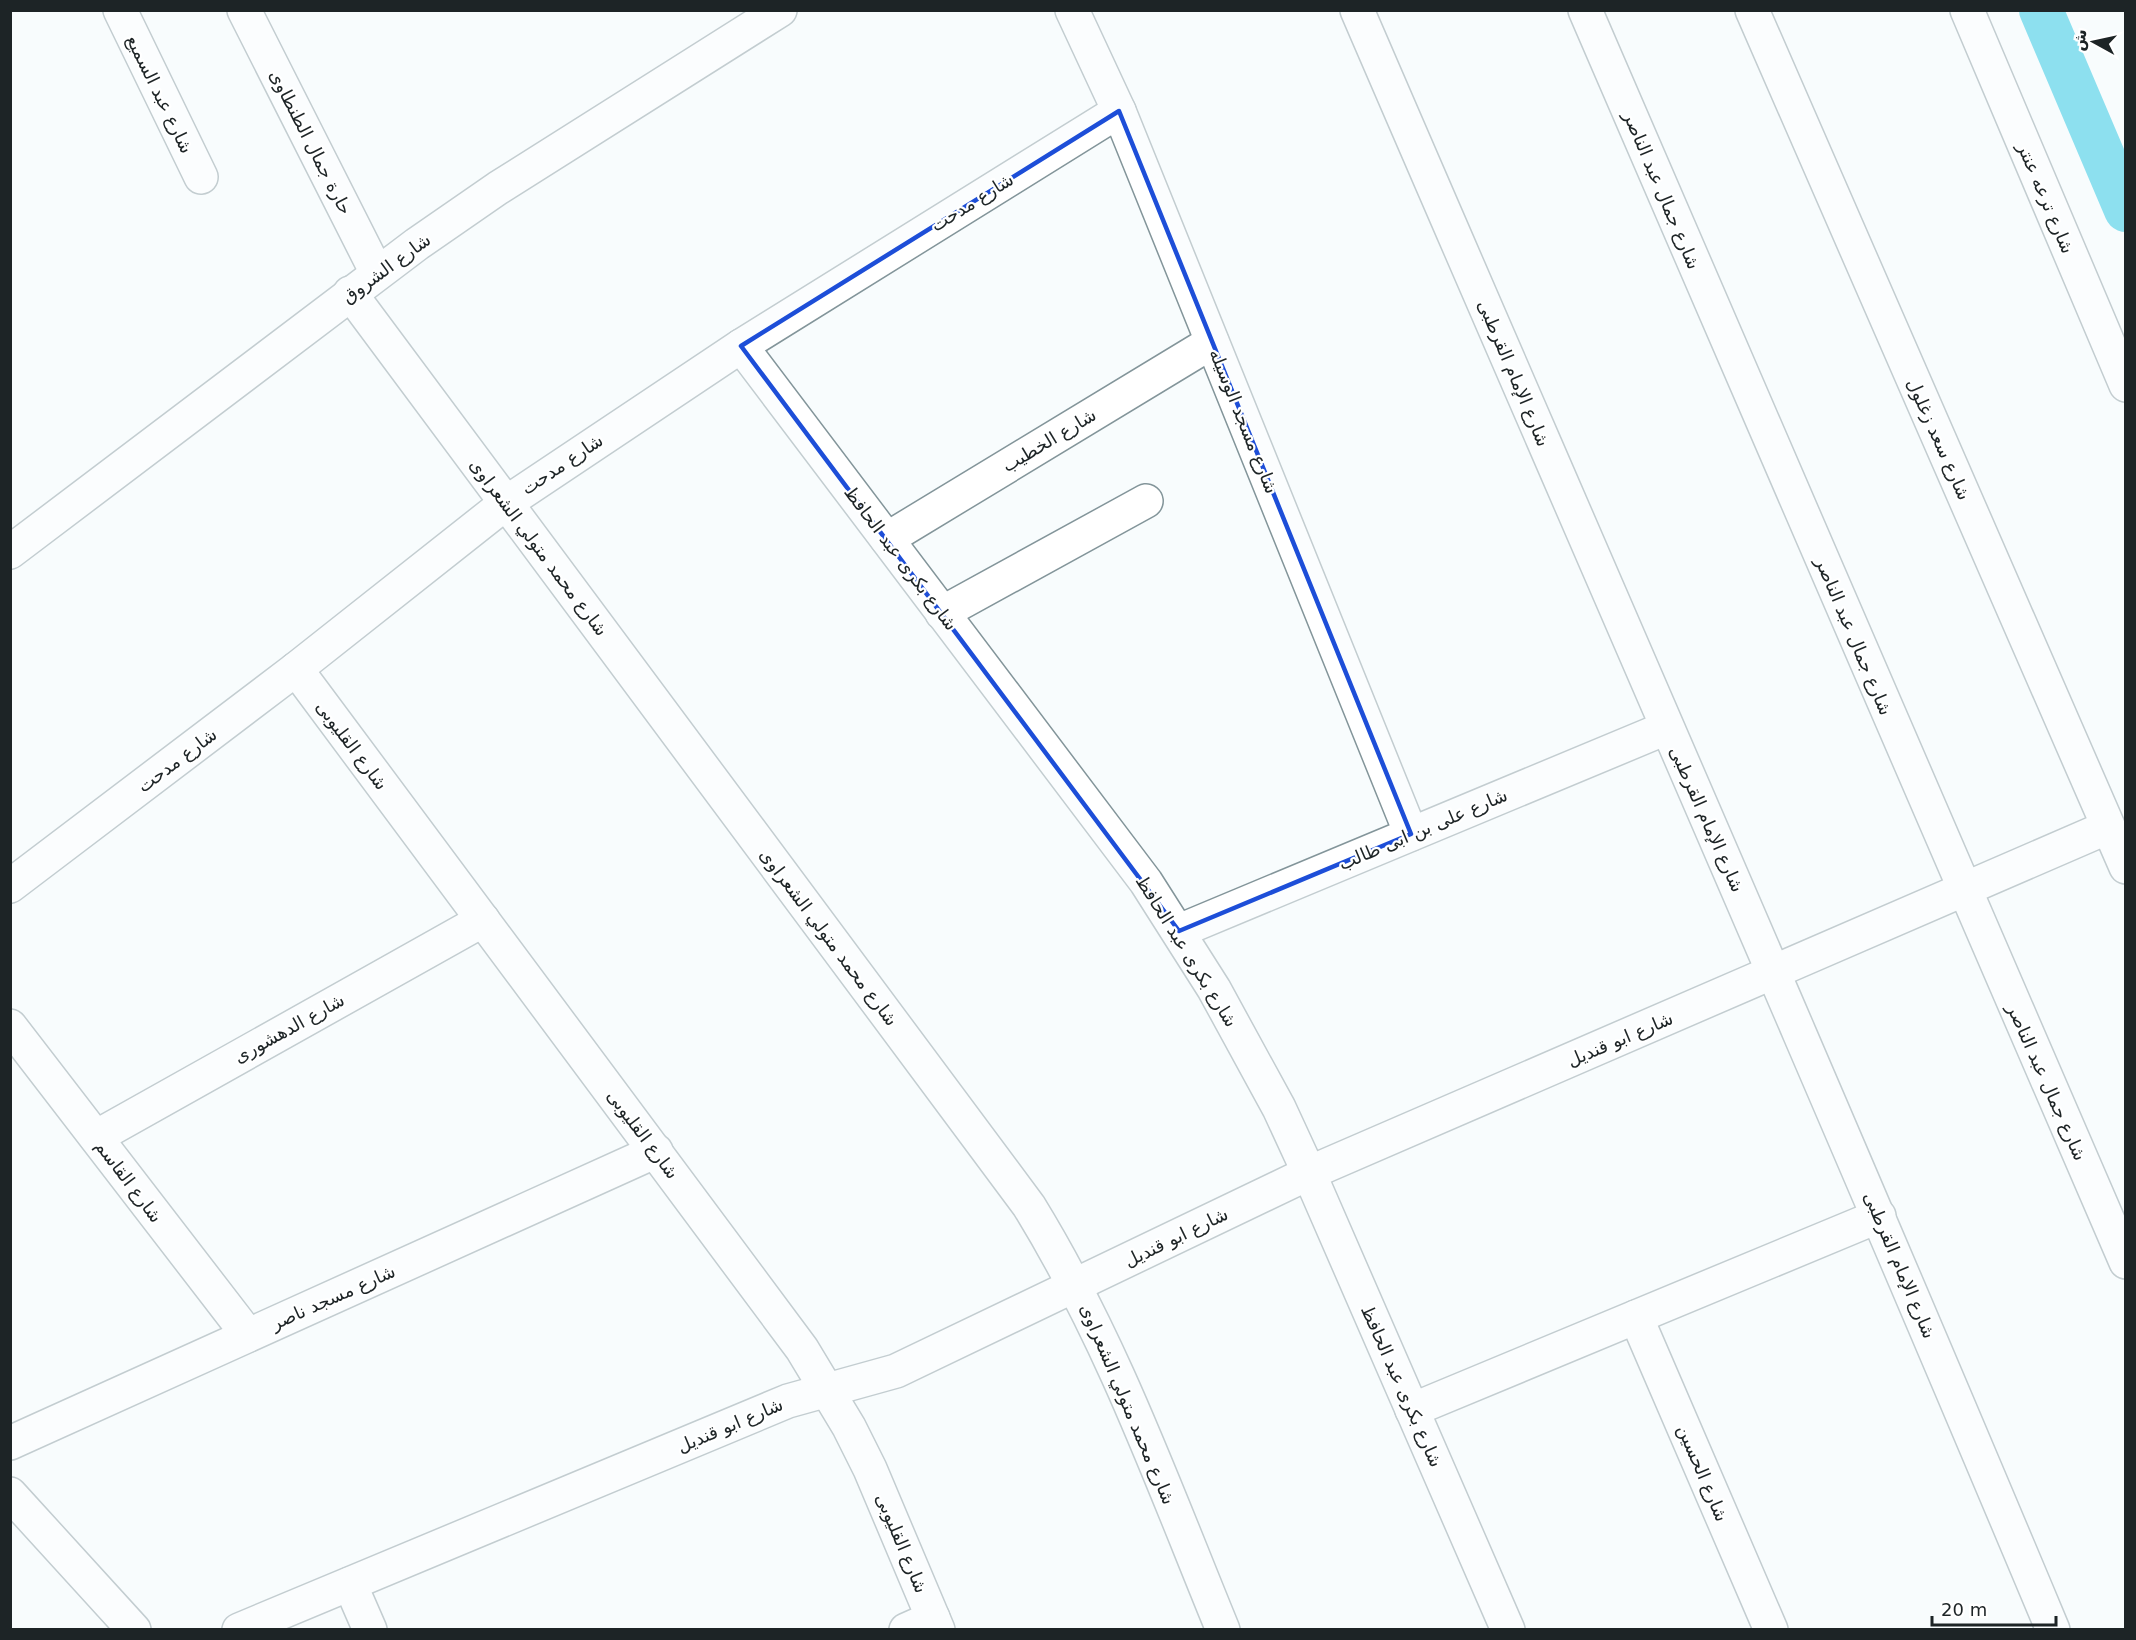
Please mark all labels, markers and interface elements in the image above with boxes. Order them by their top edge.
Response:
north arrow [2064,12,2124,72]
text: ش [2069,28,2091,52]
street label: شارع عبد السميع [121,31,198,157]
street label: حارة جمال الطنطاوى [264,66,357,219]
street label: شارع جمال عبد الناصر [1618,107,1705,273]
street label: شارع ترعه عنتر [2012,139,2079,257]
street label: شارع مدحت [927,168,1018,237]
street label: شارع الشروق [337,229,435,308]
street label: شارع الإمام القرطبى [1473,297,1554,450]
street label: شارع مسجد الوسيله [1204,346,1283,497]
street label: شارع سعد زغلول [1902,375,1975,504]
street label: شارع الخطيب [998,404,1100,477]
street label: شارع مدحت [517,429,607,500]
street label: شارع محمد متولي الشعراوى [465,454,612,640]
street label: شارع بكرى عبد الحافظ [839,482,962,635]
street label: شارع جمال عبد الناصر [1810,553,1897,719]
street label: شارع القليوبى [311,696,392,794]
street label: شارع مدحت [133,723,221,797]
street label: شارع الإمام القرطبى [1665,743,1749,896]
street label: شارع على بن ابى طالب [1335,784,1511,875]
street label: شارع محمد متولي الشعراوى [755,844,902,1030]
street label: شارع بكرى عبد الحافظ [1131,871,1242,1031]
street label: شارع الدهشورى [230,989,348,1068]
street label: شارع جمال عبد الناصر [2002,999,2091,1164]
street label: شارع ابو قنديل [1564,1007,1676,1072]
street label: شارع القليوبى [602,1085,683,1183]
street label: شارع القاسم [90,1136,167,1227]
street label: شارع الإمام القرطبى [1859,1189,1940,1342]
street label: شارع ابو قنديل [1121,1203,1232,1272]
street label: شارع مسجد ناصر [267,1260,399,1335]
street label: شارع محمد متولي الشعراوى [1075,1300,1180,1508]
street label: شارع بكرى عبد الحافظ [1356,1302,1447,1471]
street label: شارع ابو قنديل [674,1393,786,1458]
street label: شارع الحسين [1672,1421,1733,1525]
street label: شارع القليوبى [871,1490,932,1596]
scale bar [1932,1589,2056,1627]
text: 20 m [1941,1599,1987,1620]

